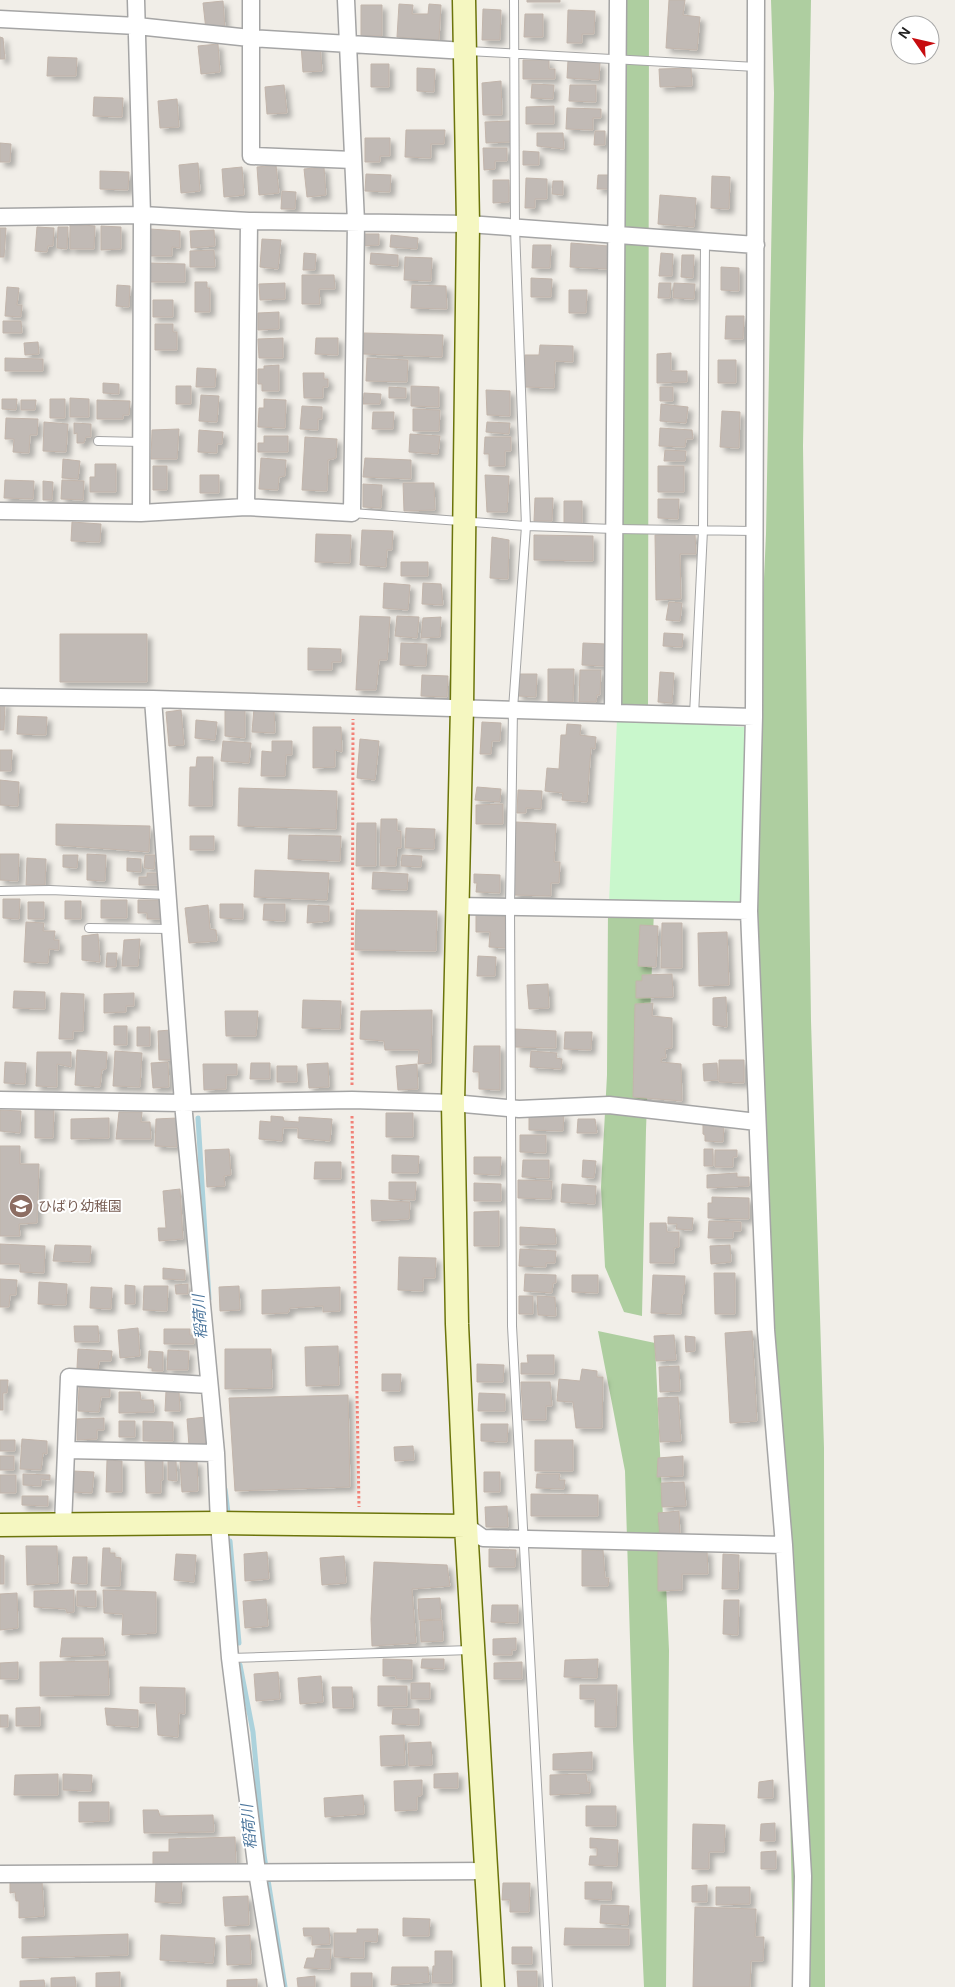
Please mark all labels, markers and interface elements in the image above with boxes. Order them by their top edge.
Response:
north arrow [890,15,940,65]
text: N [895,24,914,41]
school or university icon: ひばり幼稚園 [8,1193,34,1219]
place label: ひばり幼稚園 [38,1198,122,1214]
water label: 稻荷川 [189,1292,210,1340]
water label: 稻荷川 [238,1802,259,1850]

